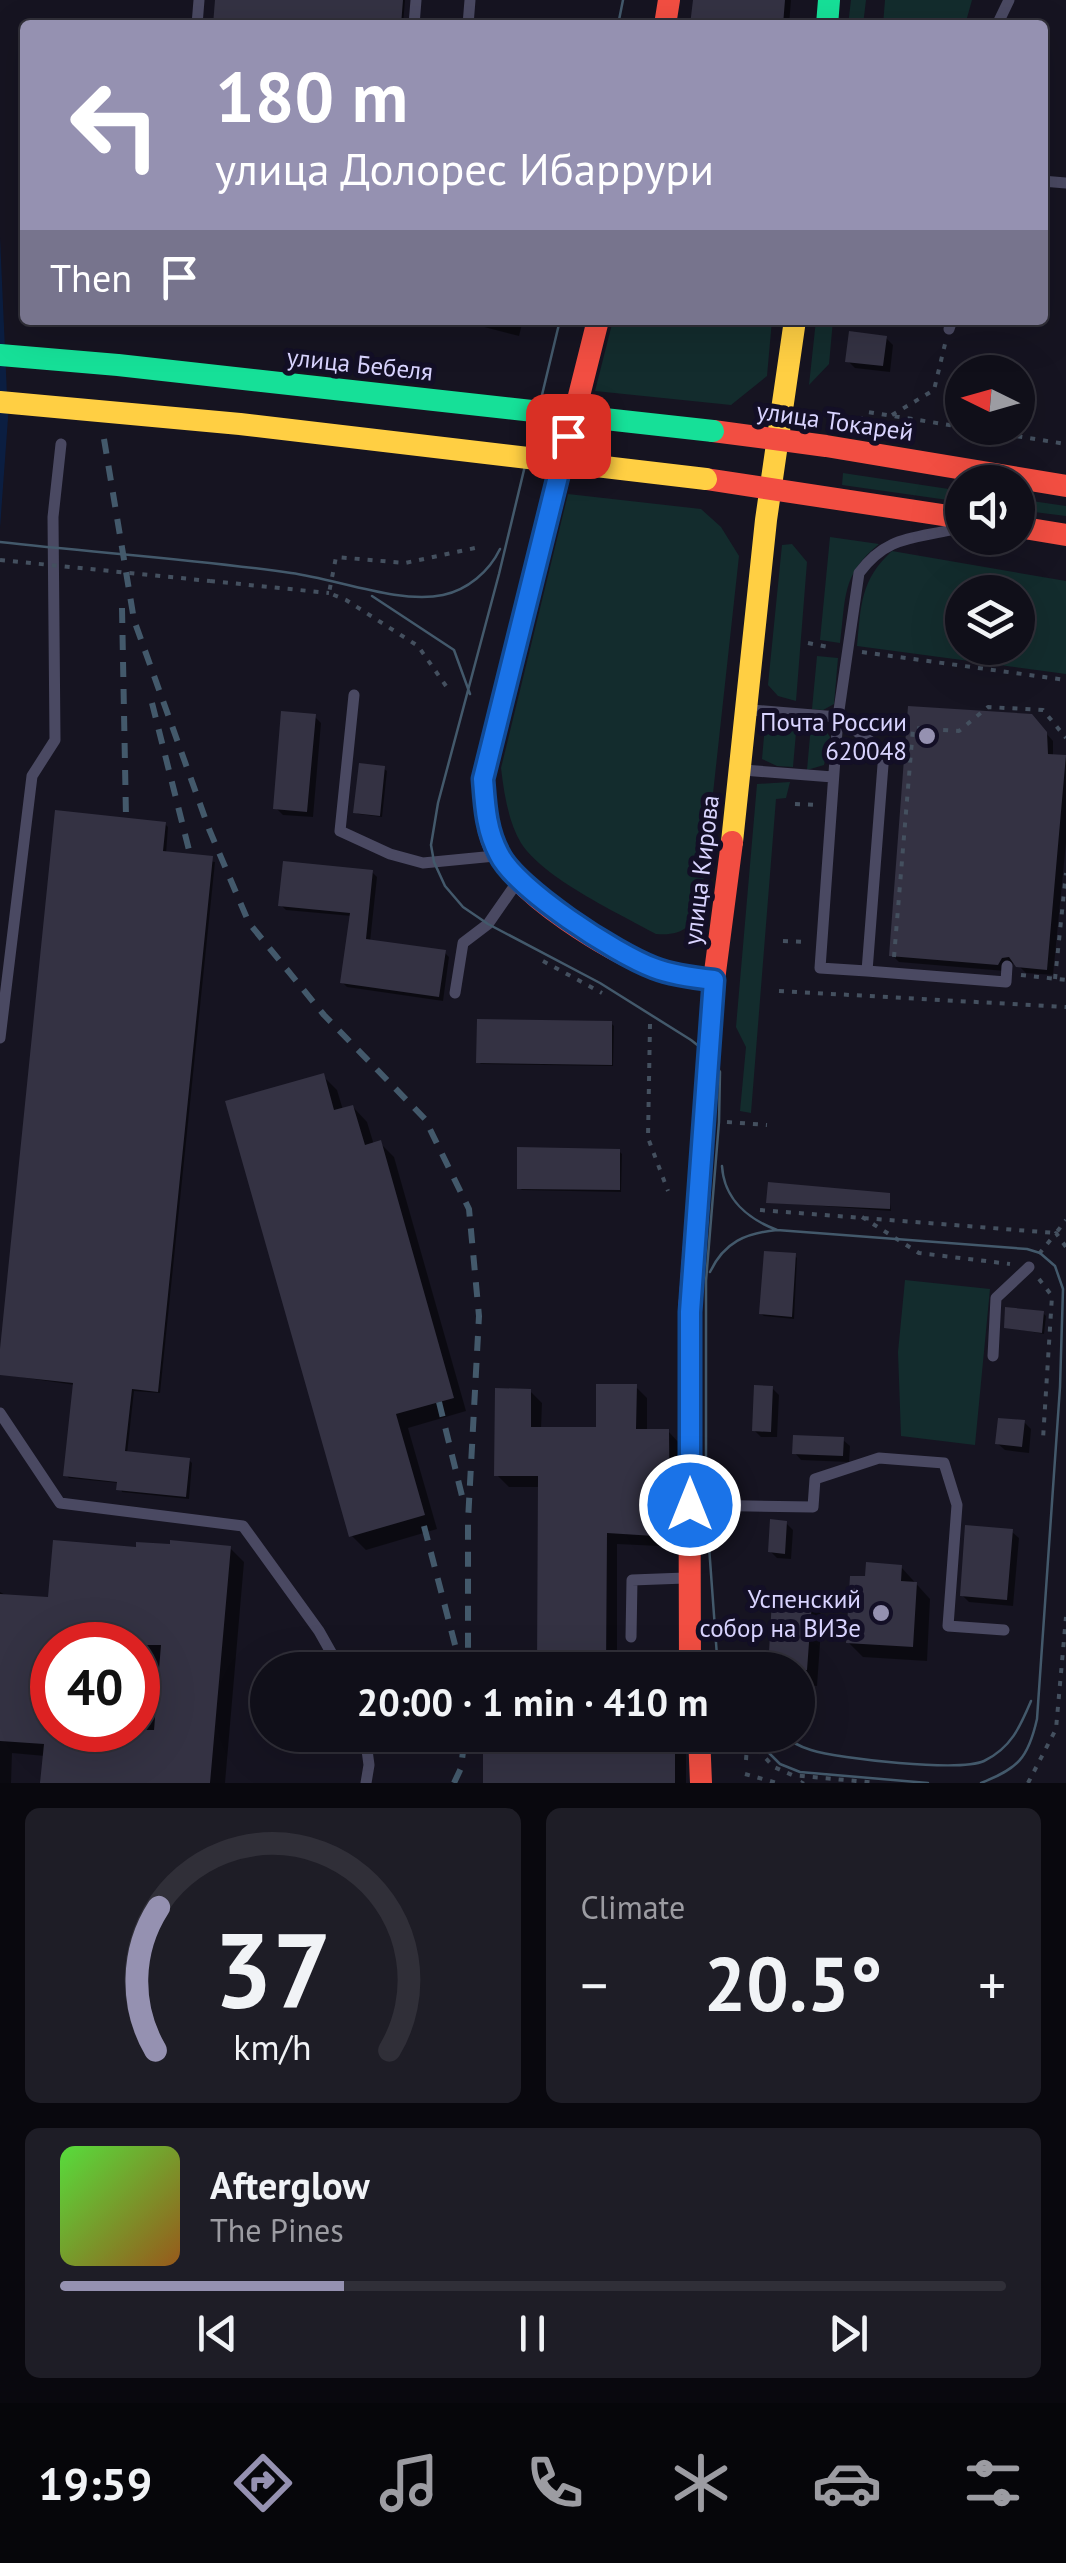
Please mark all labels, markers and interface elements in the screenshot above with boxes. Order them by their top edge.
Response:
text: 180 m [215,51,408,141]
icon: left [50,60,180,190]
text: улица Долорес Ибаррури [215,139,714,197]
icon: arrive [152,250,207,305]
text: Then [50,253,132,302]
street label: улица Бебеля [285,340,435,388]
north arrow [945,355,1035,445]
map controls [945,355,1035,665]
pin [526,394,611,479]
street label: улица Токарей [755,394,915,448]
icon: arrive [541,409,596,464]
button: sound [945,465,1035,555]
button: layers [945,575,1035,665]
place label: Почта России 620048 [760,706,907,767]
marker: Почта России 620048 [916,725,938,747]
street label: улица Кирова [676,793,726,947]
position arrow [638,1453,742,1557]
place label: Успенский собор на ВИЗе [699,1583,861,1644]
marker: Успенский собор на ВИЗе [870,1602,892,1624]
speed limit sign: 40 [30,1622,160,1752]
text: 20:00 · 1 min · 410 m [357,1677,708,1726]
text: Climate [581,1886,685,1928]
text: 37 [214,1902,332,2037]
text: 20.5° [704,1935,883,2032]
text: − [581,1949,608,2020]
text: + [978,1949,1006,2020]
text: km/h [234,2024,312,2070]
text: Afterglow [210,2160,370,2209]
text: The Pines [210,2209,344,2251]
icon: previous [190,2306,245,2361]
icon: pause [505,2306,560,2361]
icon: next [821,2306,876,2361]
icon: directions [228,2448,298,2518]
icon: music [374,2448,444,2518]
icon: phone [520,2448,590,2518]
icon: climate [666,2448,736,2518]
icon: car [812,2448,882,2518]
icon: filters [958,2448,1028,2518]
text: 19:59 [38,2454,152,2512]

